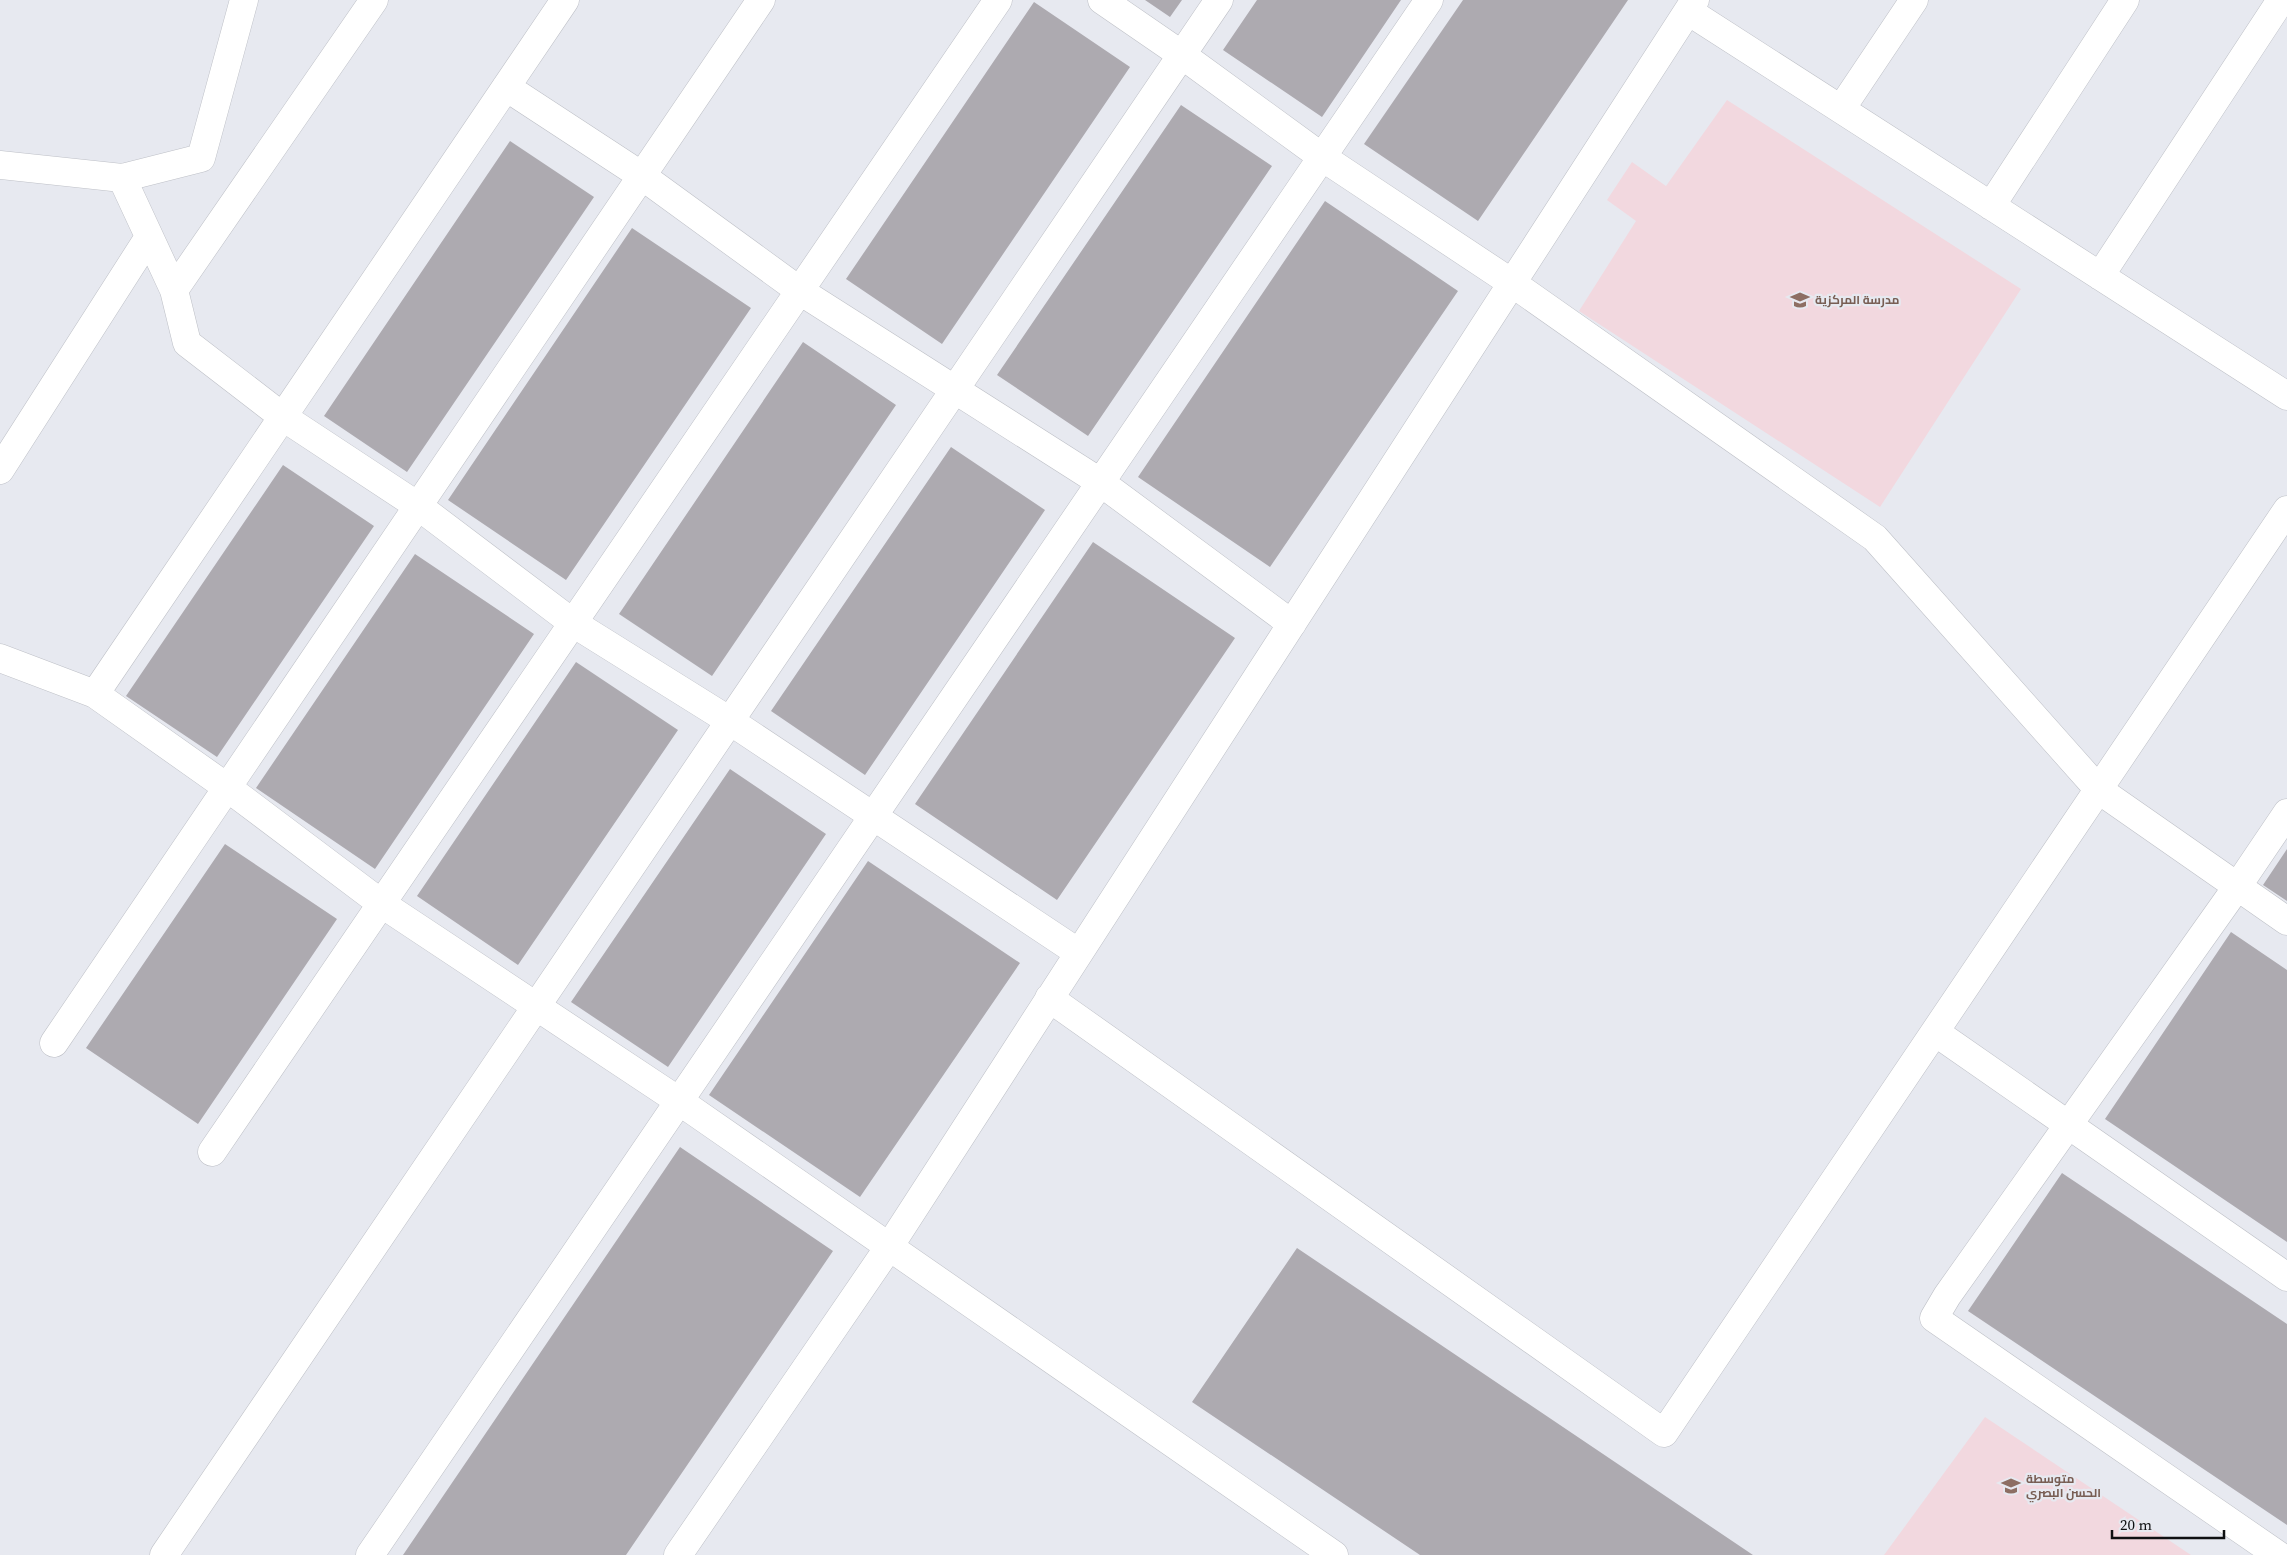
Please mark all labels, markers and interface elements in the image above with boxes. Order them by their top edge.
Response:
school or university icon: مدرسة المركزية [1789,289,1811,311]
place label: مدرسة المركزية [1815,292,1899,308]
place label: متوسطة الحسن البصري [2026,1471,2101,1503]
school or university icon: متوسطة الحسن البصري [2000,1475,2022,1497]
scale bar [2112,1508,2224,1540]
text: 20 m [2120,1514,2152,1535]

